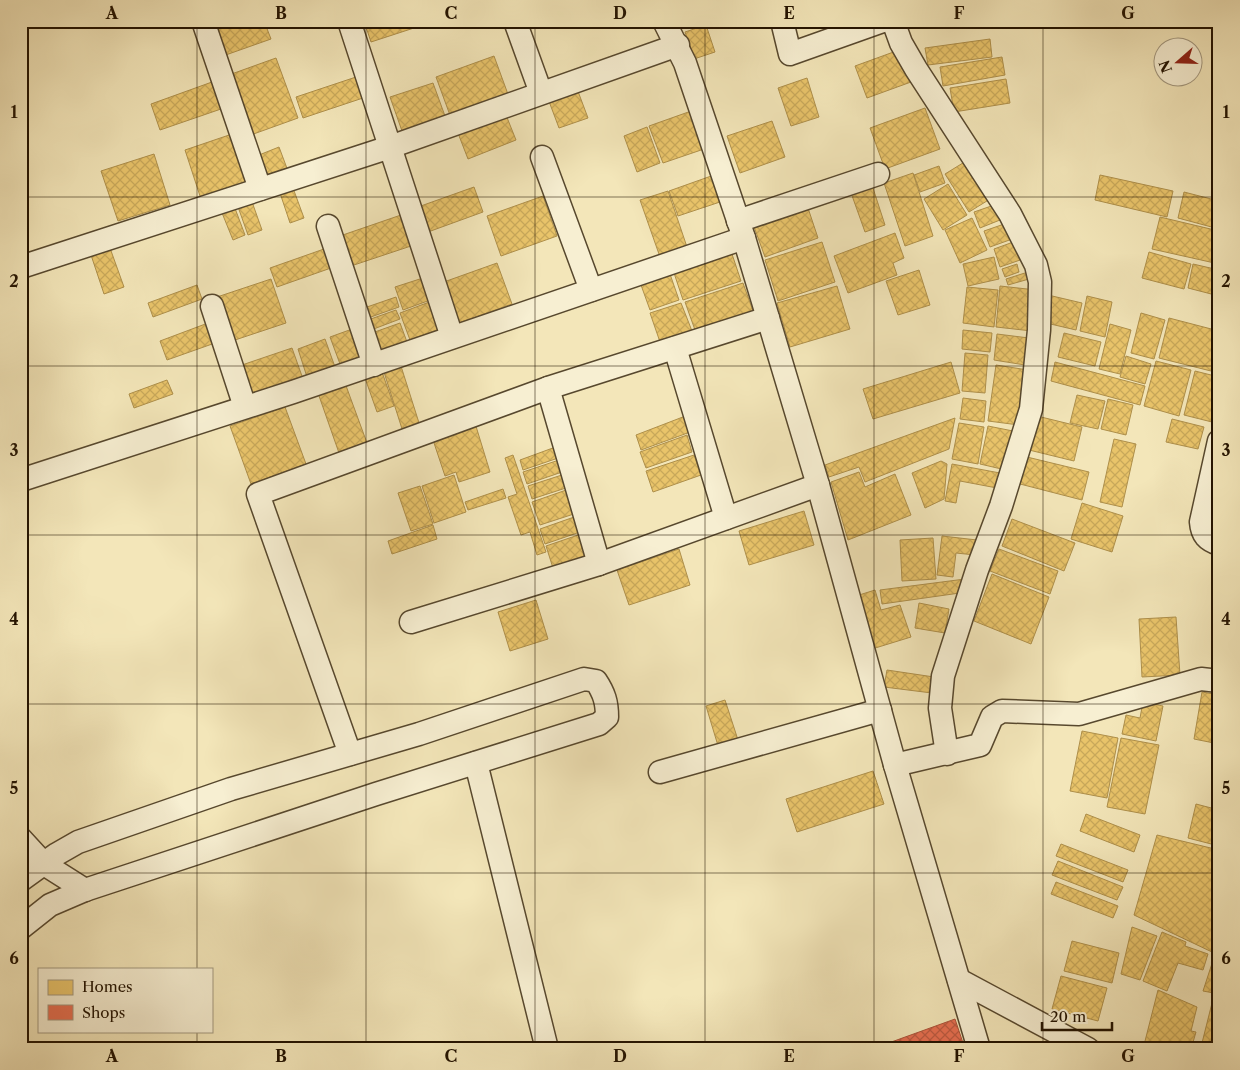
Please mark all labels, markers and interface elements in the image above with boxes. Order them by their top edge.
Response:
text: A [105,3,119,23]
text: B [275,3,287,23]
text: C [445,3,457,23]
text: D [613,3,627,23]
text: E [783,3,795,23]
text: F [954,3,965,23]
text: G [1121,3,1135,23]
north arrow [1152,38,1202,88]
text: N [1155,58,1176,75]
text: 1 [10,102,18,122]
text: 1 [1222,102,1230,122]
text: 2 [9,271,19,291]
text: 2 [1221,271,1231,291]
text: 3 [9,440,19,460]
text: 3 [1221,440,1231,460]
text: 4 [9,609,19,629]
text: 4 [1221,609,1231,629]
text: 5 [10,778,19,798]
text: 5 [1222,778,1231,798]
text: 6 [9,948,19,968]
text: 6 [1221,948,1231,968]
legend [38,968,212,1032]
text: Homes [82,977,133,996]
scale bar [1042,1000,1112,1032]
text: Shops [82,1003,125,1022]
text: 20 m [1050,1007,1086,1026]
text: A [105,1046,119,1066]
text: B [275,1046,287,1066]
text: C [445,1046,457,1066]
text: D [613,1046,627,1066]
text: E [783,1046,795,1066]
text: F [954,1046,965,1066]
text: G [1121,1046,1135,1066]

